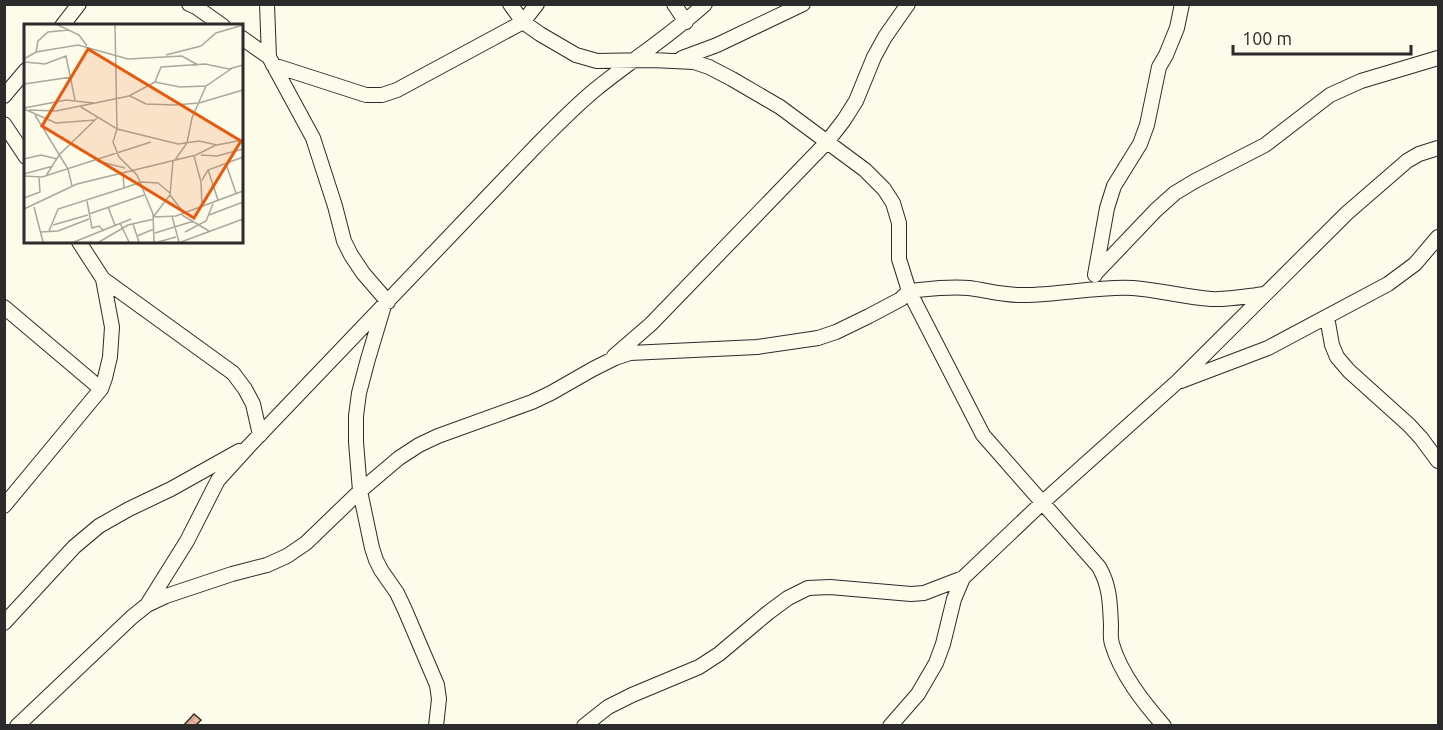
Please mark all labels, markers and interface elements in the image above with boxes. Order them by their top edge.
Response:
scale bar [1233,18,1412,56]
inset map [24,24,243,243]
text: 100 m [1242,28,1292,48]

